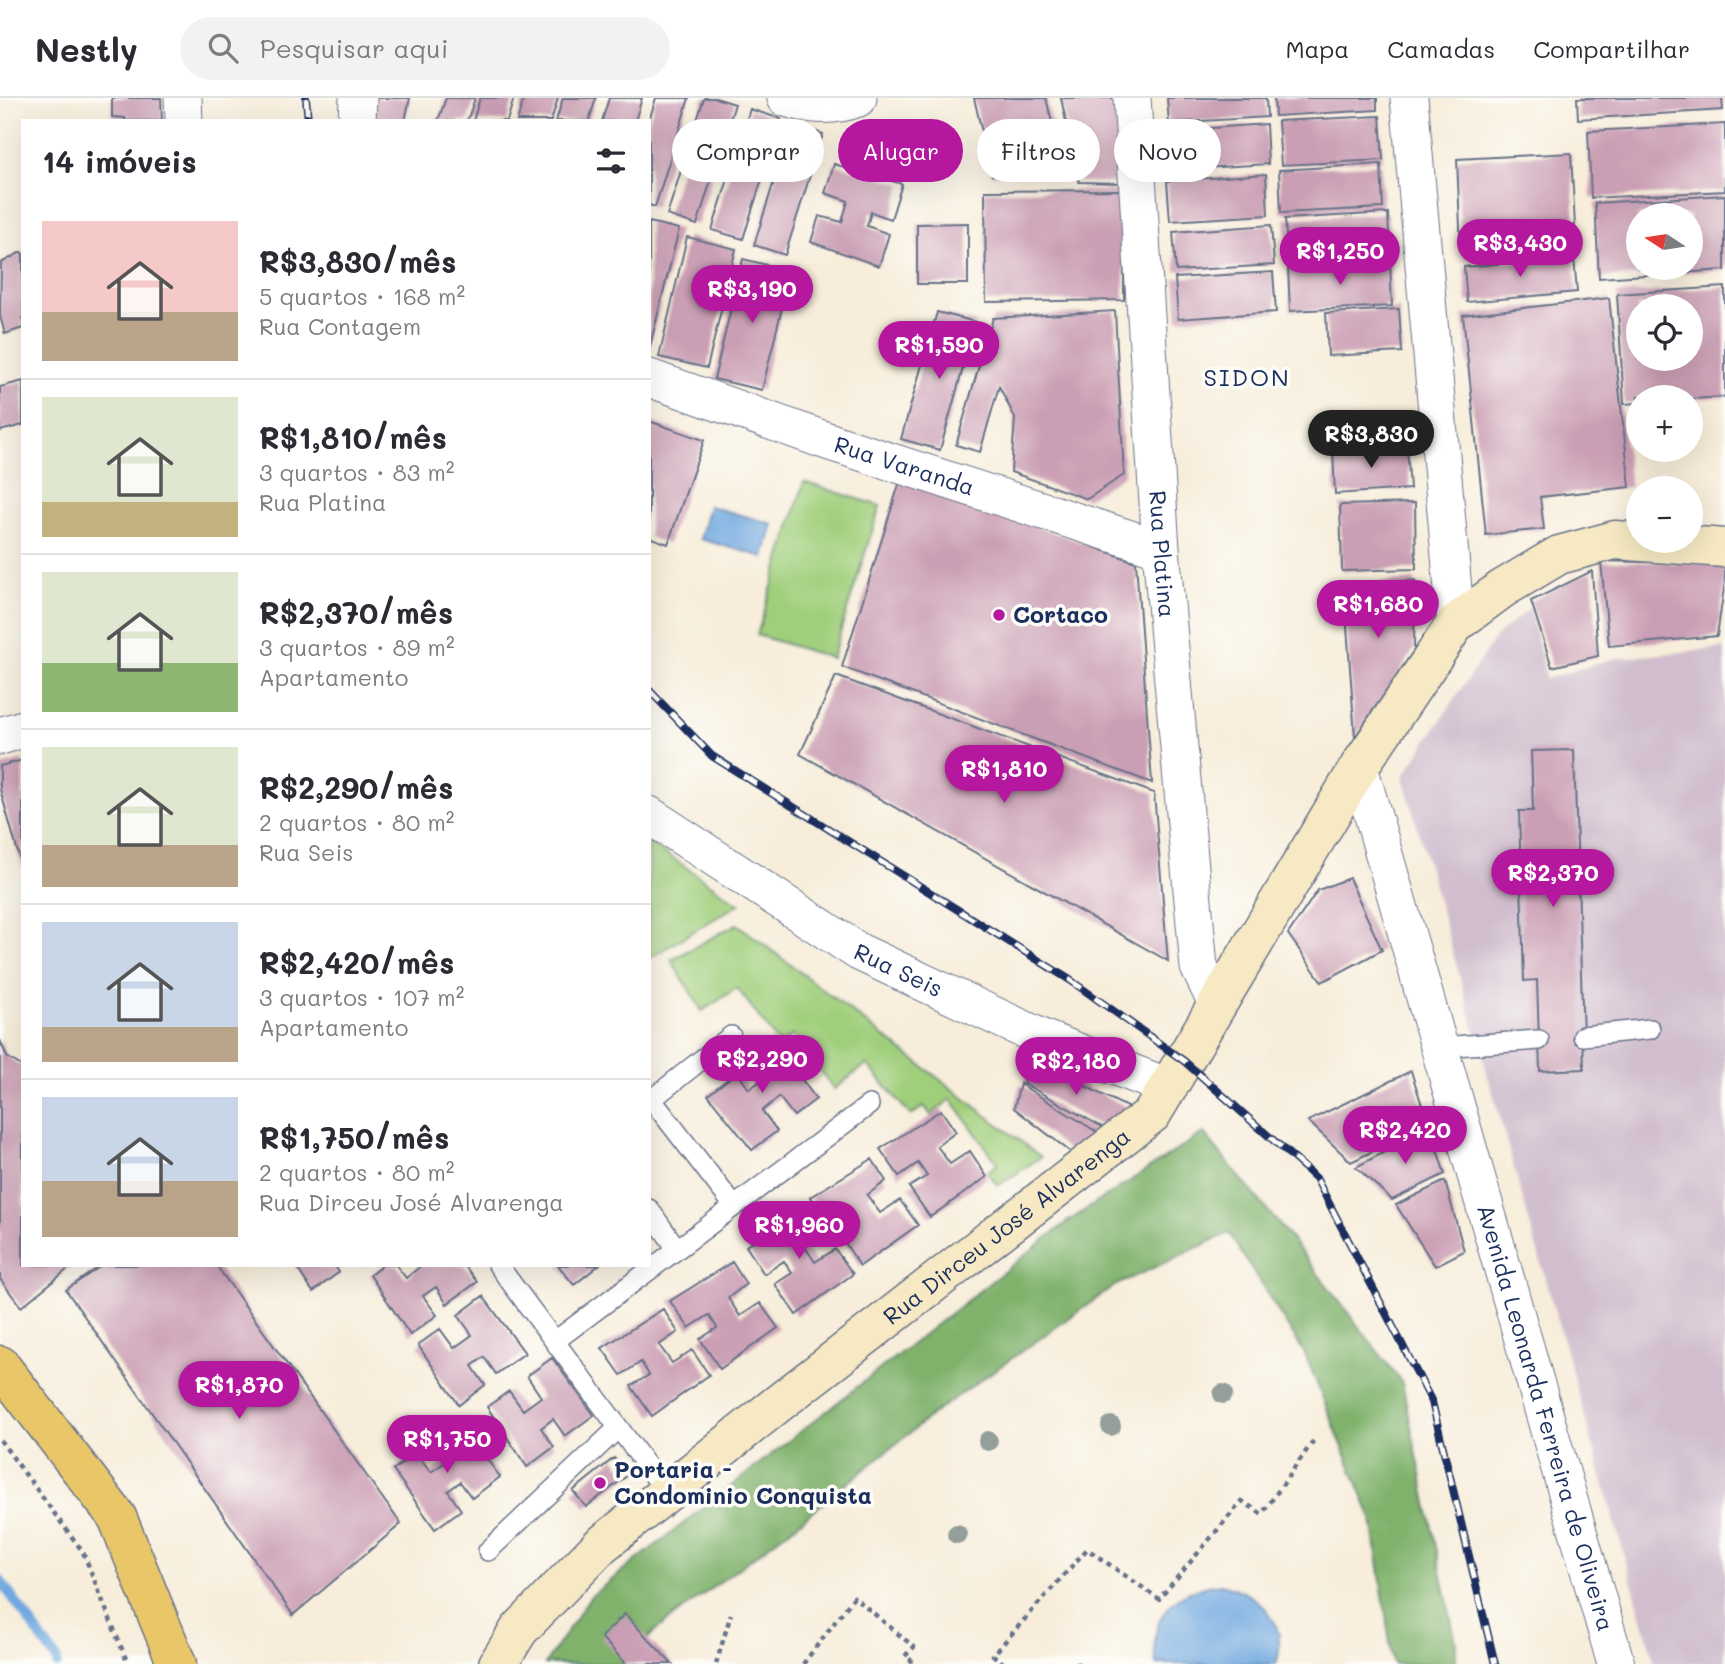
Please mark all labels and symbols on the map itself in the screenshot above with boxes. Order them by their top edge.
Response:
north arrow [1626,203,1703,280]
pin: R$3,430 [1455,220,1585,279]
pin: R$1,250 [1275,228,1405,287]
pin: R$3,190 [687,266,817,325]
pin: R$1,590 [874,322,1004,381]
district label: SIDON [1203,361,1291,392]
pin: R$3,830 [1306,410,1436,470]
street label: Rua Varanda [831,428,979,502]
street label: Rua Platina [1143,489,1183,619]
pin: R$1,680 [1313,580,1443,640]
place label: Cortaco [1013,599,1108,629]
marker: Cortaco [991,607,1007,623]
pin: R$1,810 [939,746,1069,805]
pin: R$2,370 [1488,850,1618,909]
street label: Rua Seis [849,936,948,1003]
pin: R$2,290 [697,1035,827,1095]
pin: R$2,180 [1011,1038,1141,1097]
pin: R$2,420 [1340,1107,1470,1166]
street label: Rua Dirceu José Alvarenga [877,1120,1136,1331]
street label: Avenida Leonarda Ferreira de Oliveira [1471,1201,1622,1634]
pin: R$1,960 [734,1202,864,1261]
pin: R$1,870 [174,1362,304,1421]
pin: R$1,750 [382,1416,512,1475]
place label: Portaria - Condominio Conquista [614,1454,872,1510]
marker: Portaria - Condominio Conquista [592,1475,608,1491]

